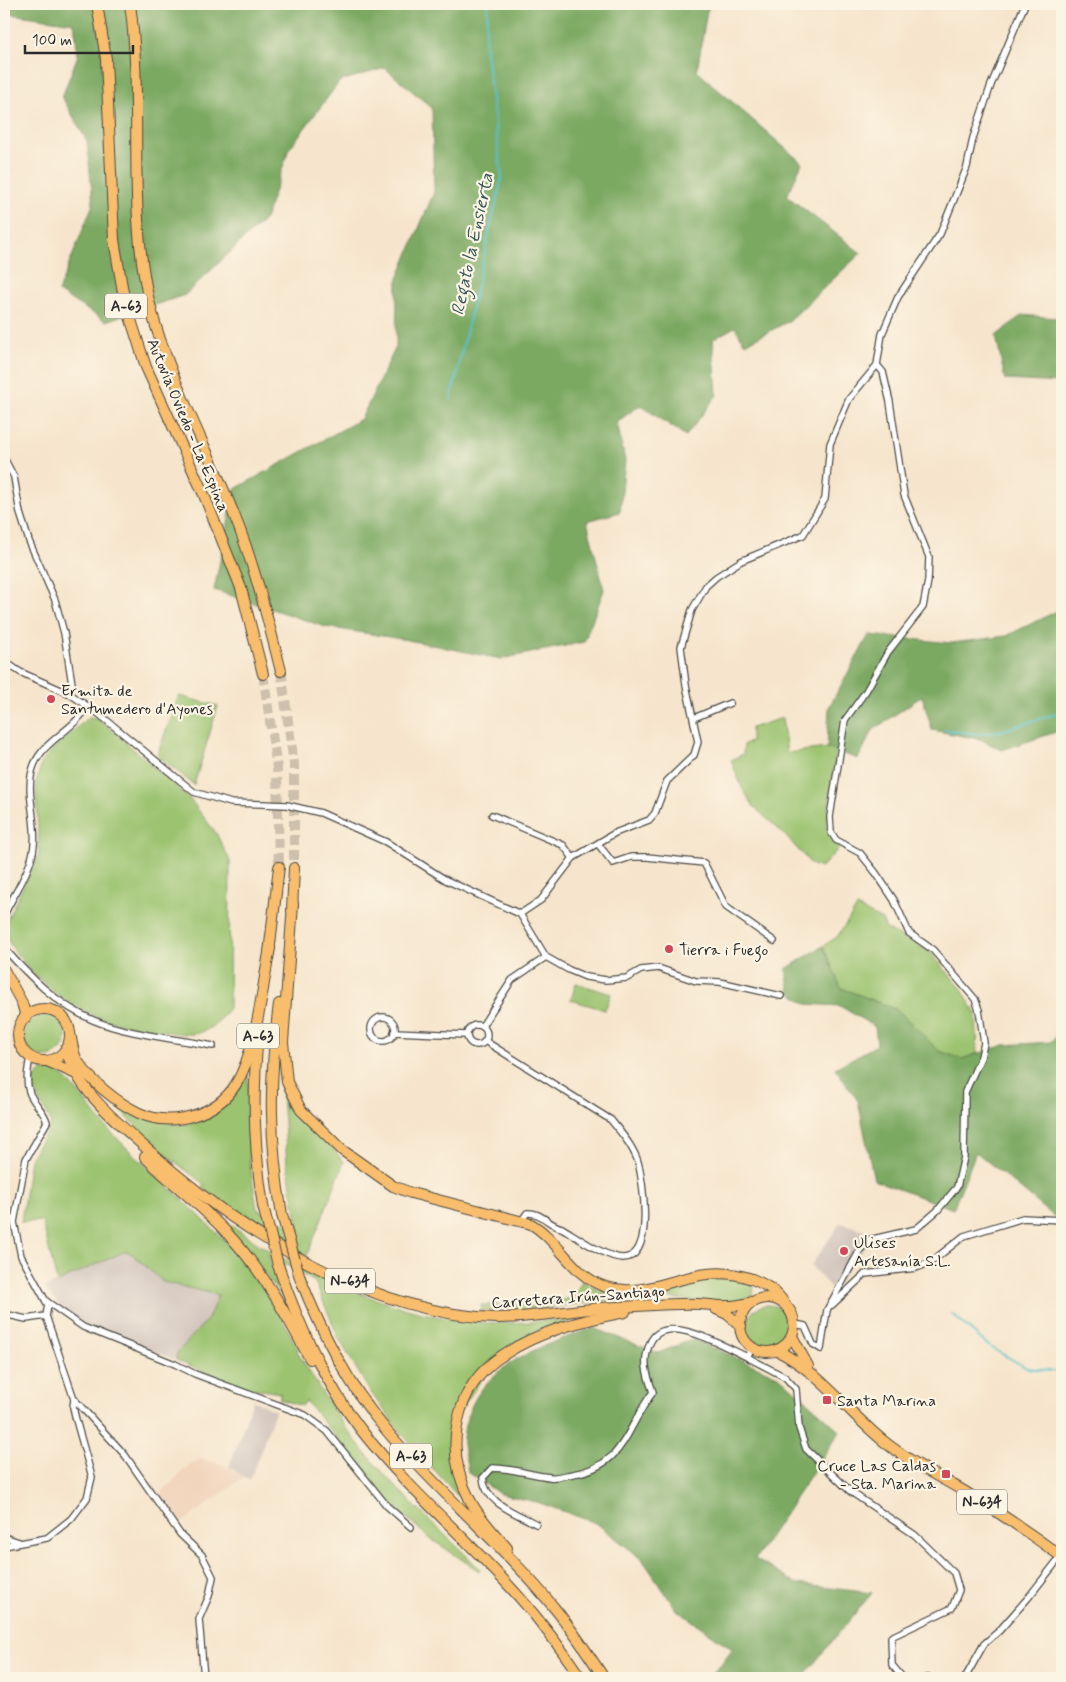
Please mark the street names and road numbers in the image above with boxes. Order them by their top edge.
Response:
road number: A-63 [105,294,147,318]
street label: Autovía Oviedo - La Espina [141,335,234,516]
road number: A-63 [237,1024,279,1048]
road number: N-634 [325,1268,375,1294]
street label: Carretera Irún-Santiago [491,1281,666,1314]
road number: A-63 [390,1444,432,1468]
road number: N-634 [957,1490,1007,1514]

